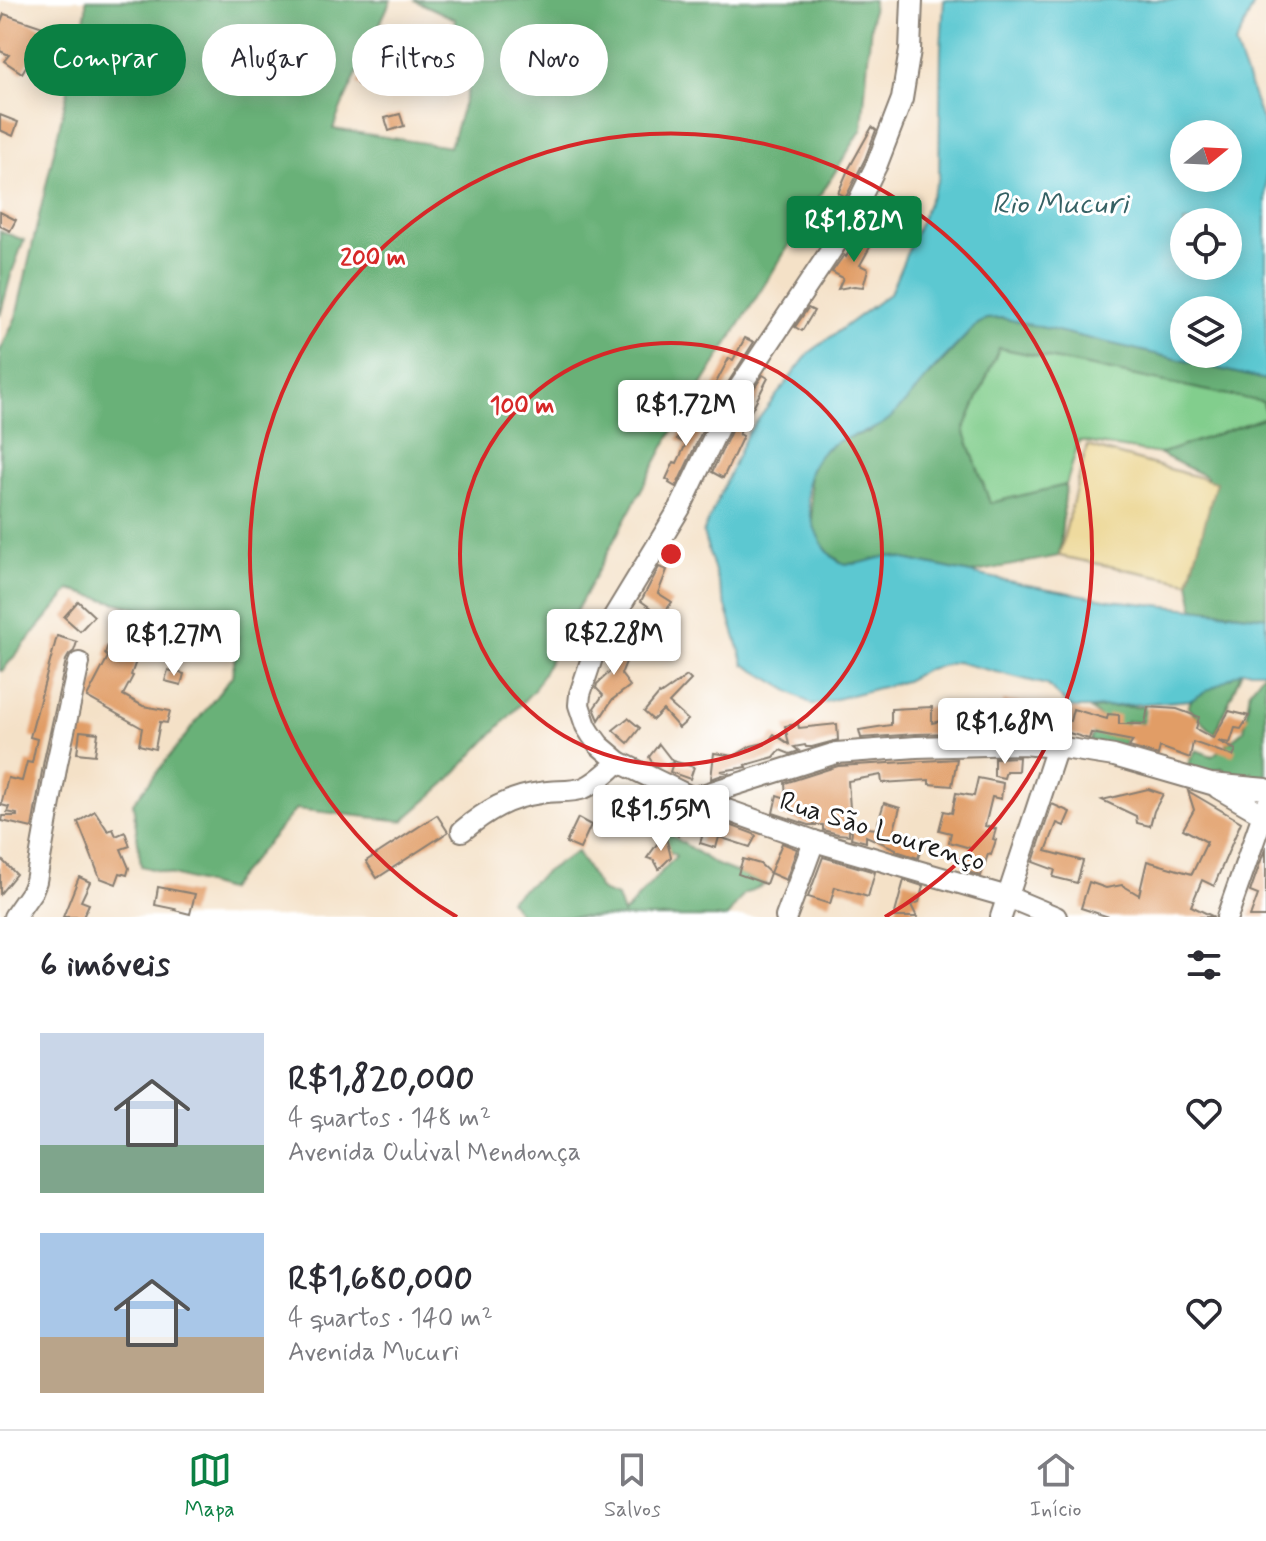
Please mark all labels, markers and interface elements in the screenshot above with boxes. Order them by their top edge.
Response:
chip: Comprar [24,24,186,96]
chip: Alugar [202,24,336,96]
chip: Filtros [352,24,484,96]
chip: Novo [500,24,608,96]
north arrow [1170,120,1242,192]
map controls [1170,120,1242,368]
water label: Rio Mucuri [992,185,1130,224]
pin: R$1.82M [780,196,928,264]
text: R$1.82M [805,205,903,239]
button: locate [1170,208,1242,280]
text: 200 m [340,243,406,274]
button: layers [1170,296,1242,368]
pin: R$1.72M [612,380,760,448]
text: R$1.72M [636,389,736,423]
text: 100 m [490,391,554,422]
centre of rings [657,540,685,568]
pin: R$2.28M [540,609,688,677]
pin: R$1.27M [100,610,248,678]
text: R$2.28M [565,618,663,652]
text: R$1.27M [126,619,222,653]
pin: R$1.68M [931,698,1079,766]
text: R$1.68M [956,707,1054,741]
street label: Rua São Lourenço [775,784,990,881]
pin: R$1.55M [587,785,735,853]
text: R$1.55M [611,794,711,828]
text: 6 imóveis [40,943,170,988]
icon: filters [1182,943,1226,987]
text: R$1,820,000 [288,1057,475,1102]
icon: home [104,1065,200,1161]
icon: heart [1182,1091,1226,1135]
text: 4 quartos · 148 m² [288,1102,491,1136]
text: Avenida Oulival Mendonça [288,1136,581,1170]
text: R$1,680,000 [288,1257,473,1302]
icon: home [104,1265,200,1361]
icon: heart [1182,1291,1226,1335]
text: 4 quartos · 140 m² [288,1302,493,1336]
text: Avenida Mucuri [288,1336,459,1370]
tab: Mapa [185,1448,235,1524]
tab: Salvos [604,1448,661,1524]
tab: Início [1030,1448,1081,1524]

